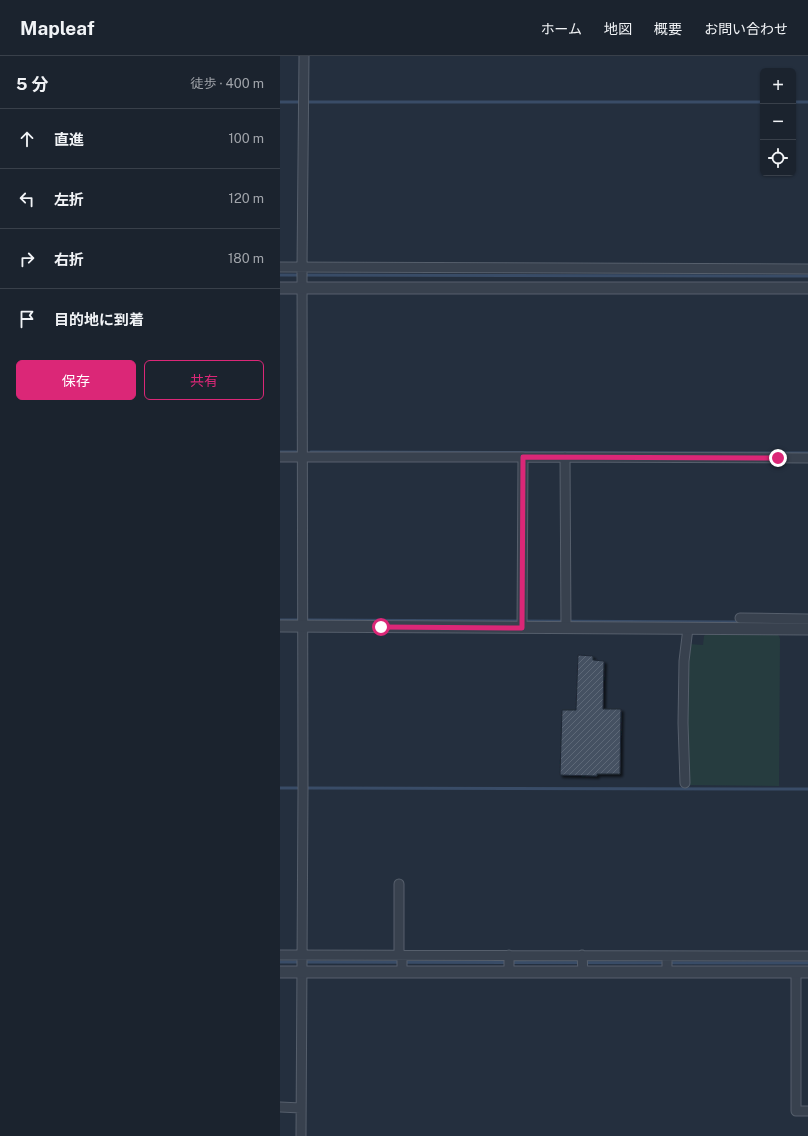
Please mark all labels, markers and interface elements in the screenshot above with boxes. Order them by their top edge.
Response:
text: Mapleaf [20,17,94,39]
text: ホーム [540,21,582,37]
text: 地図 [604,21,632,37]
text: 概要 [654,21,682,37]
text: お問い合わせ [704,21,788,37]
map controls [760,68,796,176]
button: + [760,68,796,104]
text: 5 分 [16,74,48,94]
text: 徒歩 · 400 m [190,76,264,91]
button: − [760,104,796,140]
icon: ahead [16,128,38,150]
text: 直進 [54,131,84,148]
text: 100 m [228,131,264,146]
button: locate [760,140,796,176]
icon: left [16,188,38,210]
text: 左折 [54,191,84,208]
text: 120 m [229,191,264,206]
icon: right [16,248,38,270]
text: 右折 [54,251,84,268]
text: 180 m [228,251,264,266]
icon: arrive [16,308,38,330]
text: 目的地に到着 [54,311,144,328]
button: 保存 [16,360,136,400]
button: 共有 [144,360,264,400]
route end [769,449,787,467]
route start [372,618,390,636]

